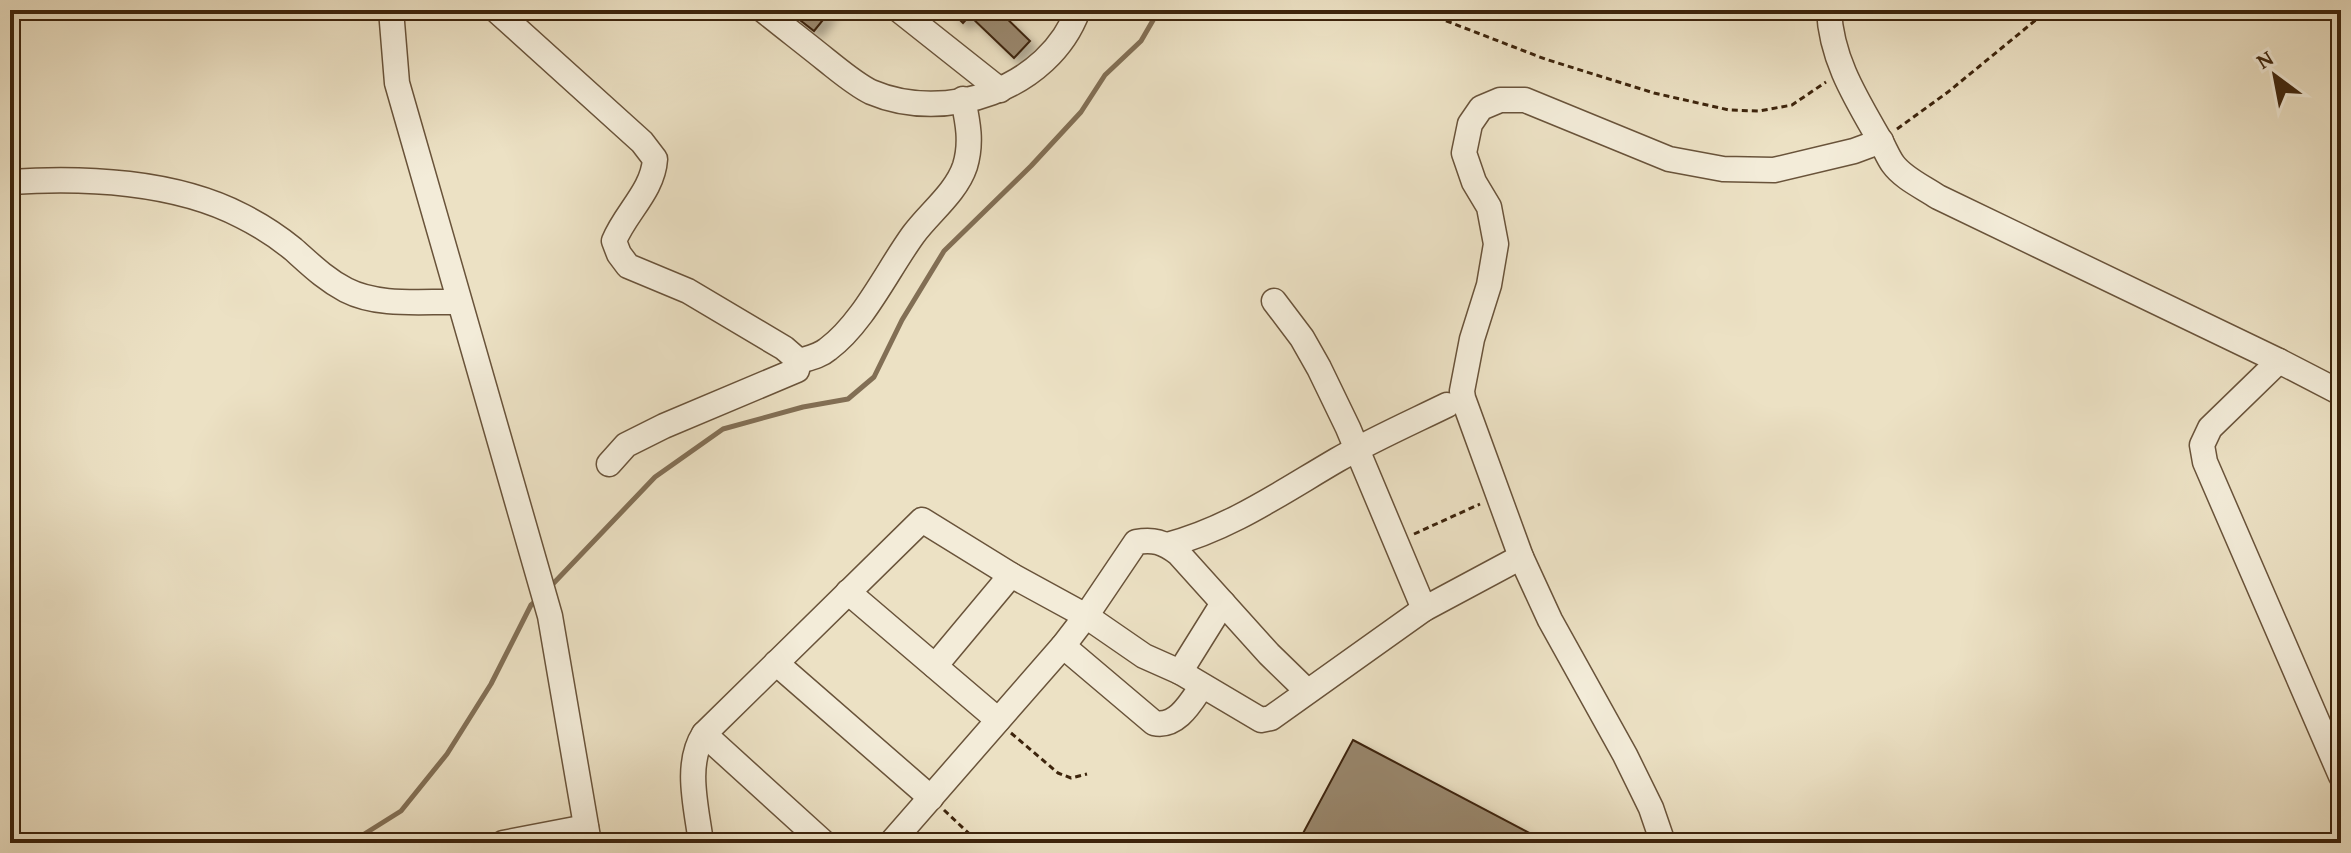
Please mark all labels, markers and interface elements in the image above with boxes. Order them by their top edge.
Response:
north arrow [2235,36,2315,116]
text: N [2250,41,2279,77]

